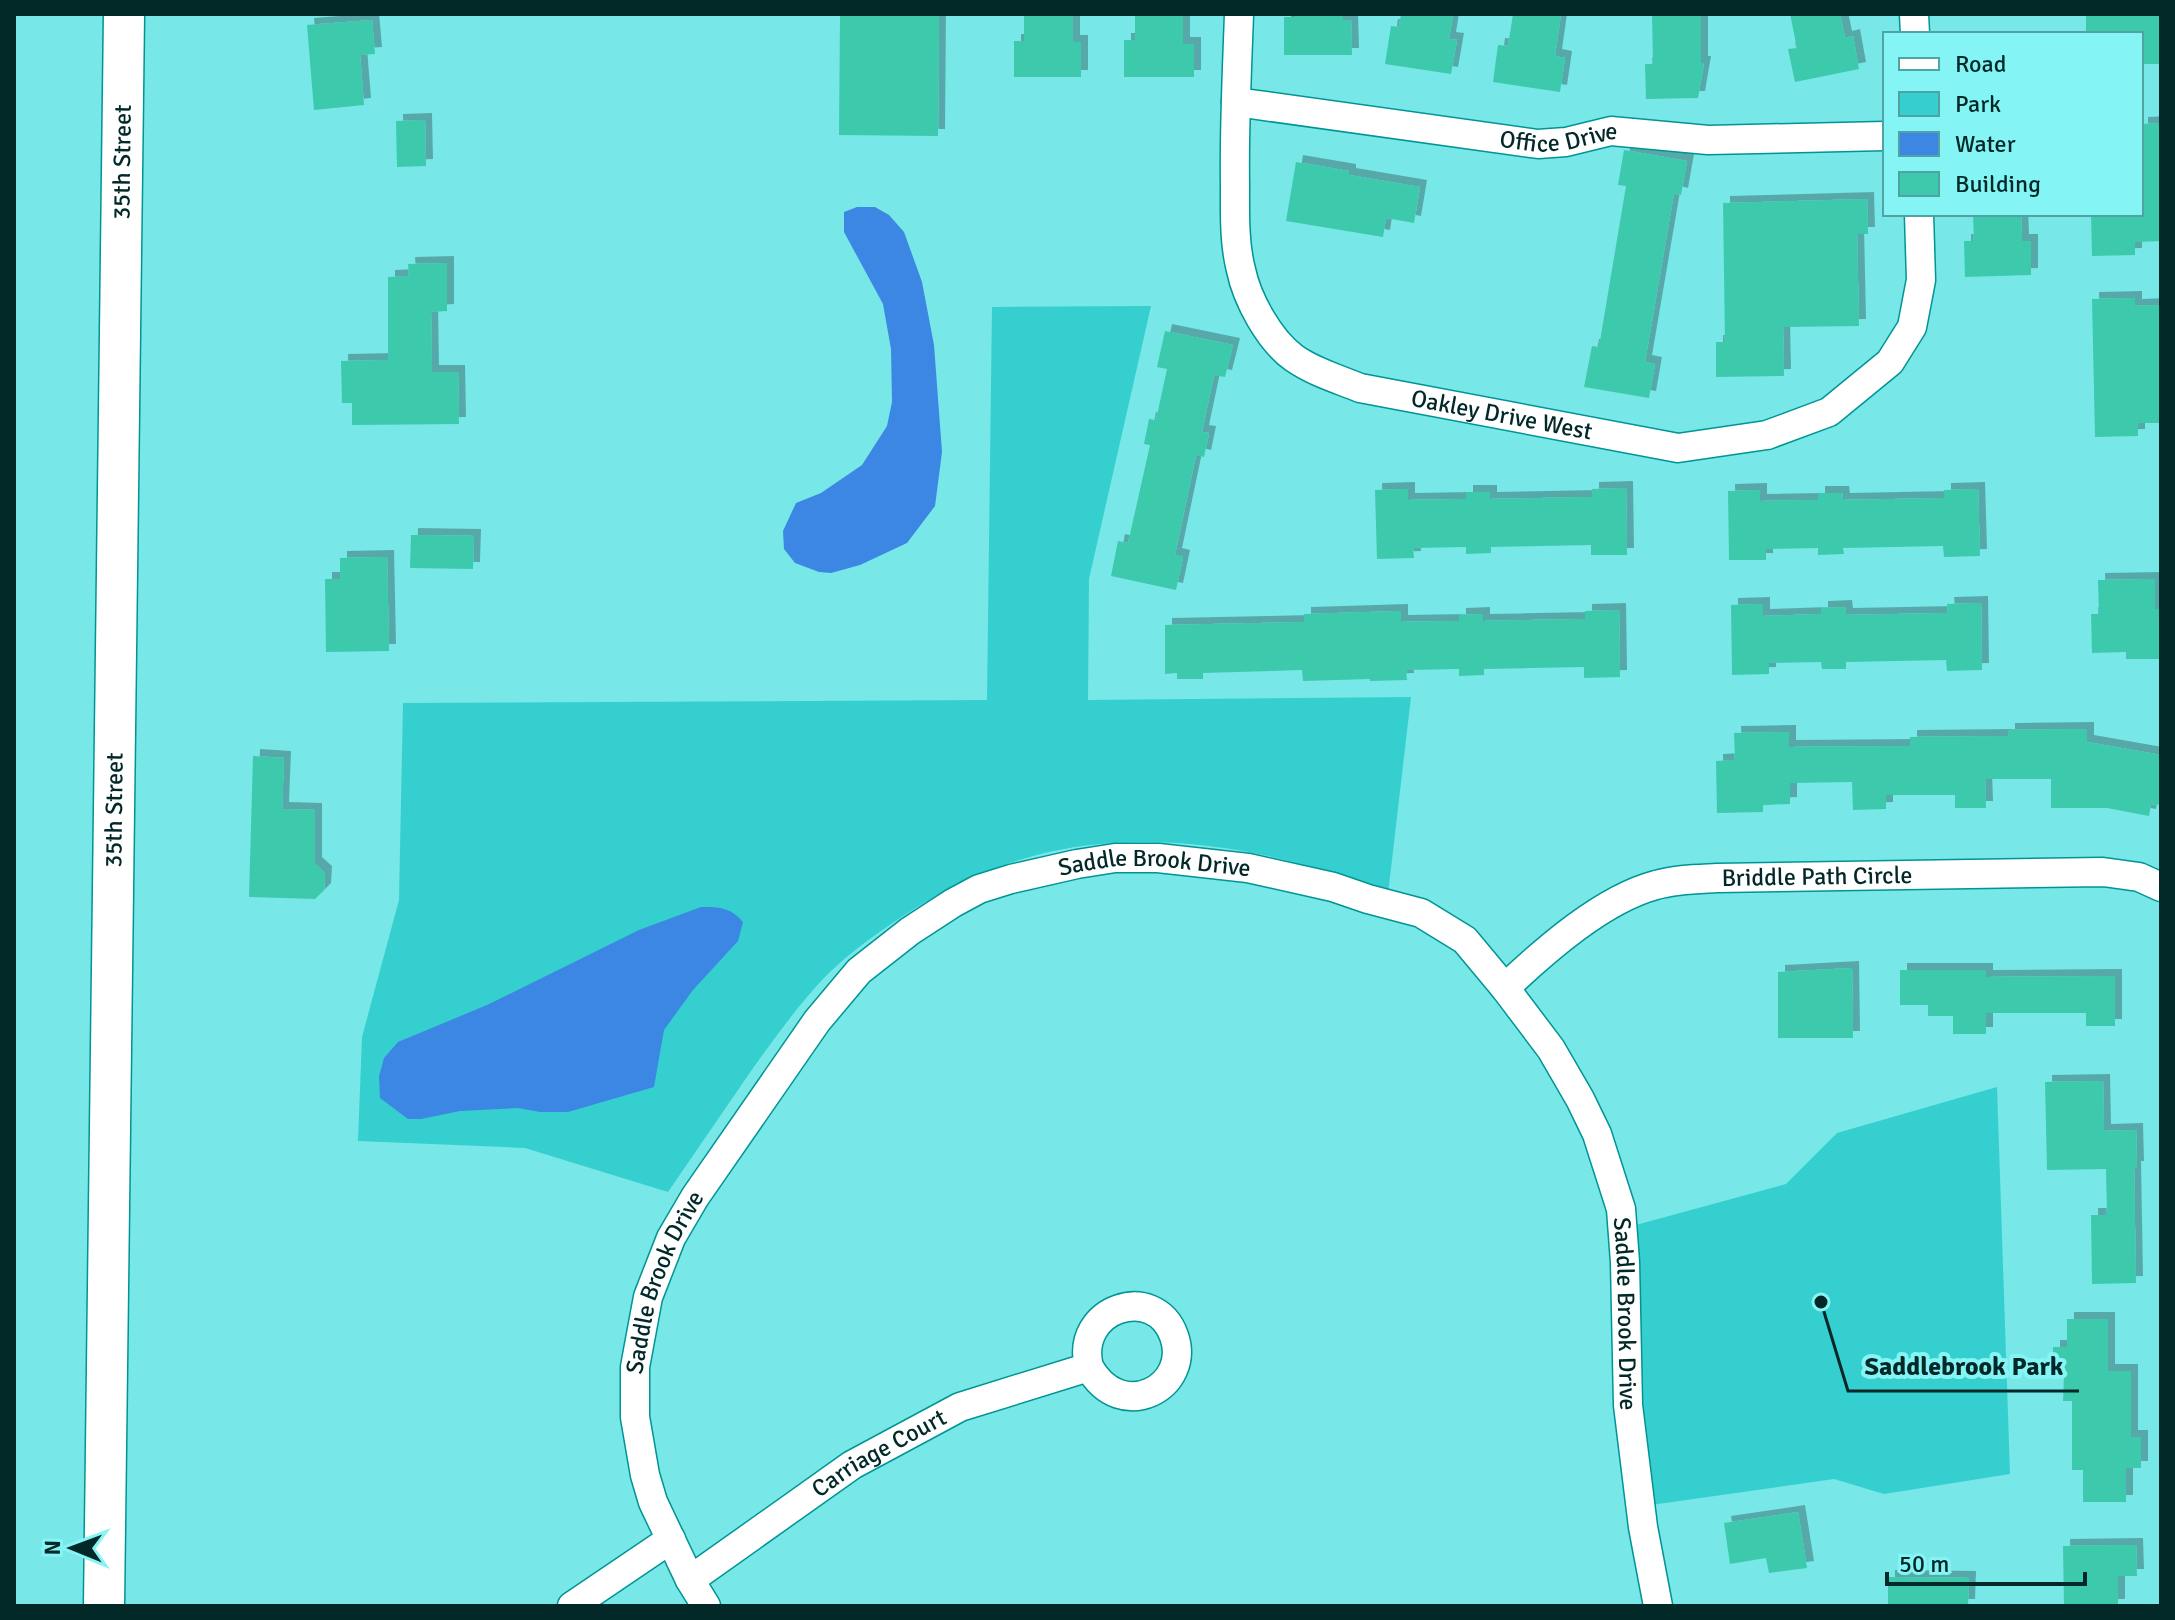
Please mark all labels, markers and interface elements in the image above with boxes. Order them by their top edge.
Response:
legend [1883,32,2143,216]
text: Road [1955,49,2006,79]
text: Park [1955,89,2001,119]
street label: 35th Street [106,104,138,220]
street label: Office Drive [1498,116,1619,159]
text: Water [1955,129,2016,159]
text: Building [1955,169,2041,199]
street label: Oakley Drive West [1409,383,1595,447]
street label: 35th Street [98,752,130,868]
street label: Saddle Brook Drive [1055,843,1252,883]
street label: Briddle Path Circle [1721,860,1913,893]
street label: Saddle Brook Drive [619,1185,710,1376]
street label: Saddle Brook Drive [1607,1216,1643,1411]
callout: Saddlebrook Park [1848,1341,2079,1391]
text: Saddlebrook Park [1865,1351,2064,1383]
street label: Carriage Court [806,1402,951,1504]
north arrow [32,1508,112,1588]
scale bar [1887,1536,2085,1586]
text: N [39,1540,66,1556]
text: 50 m [1899,1549,1949,1579]

